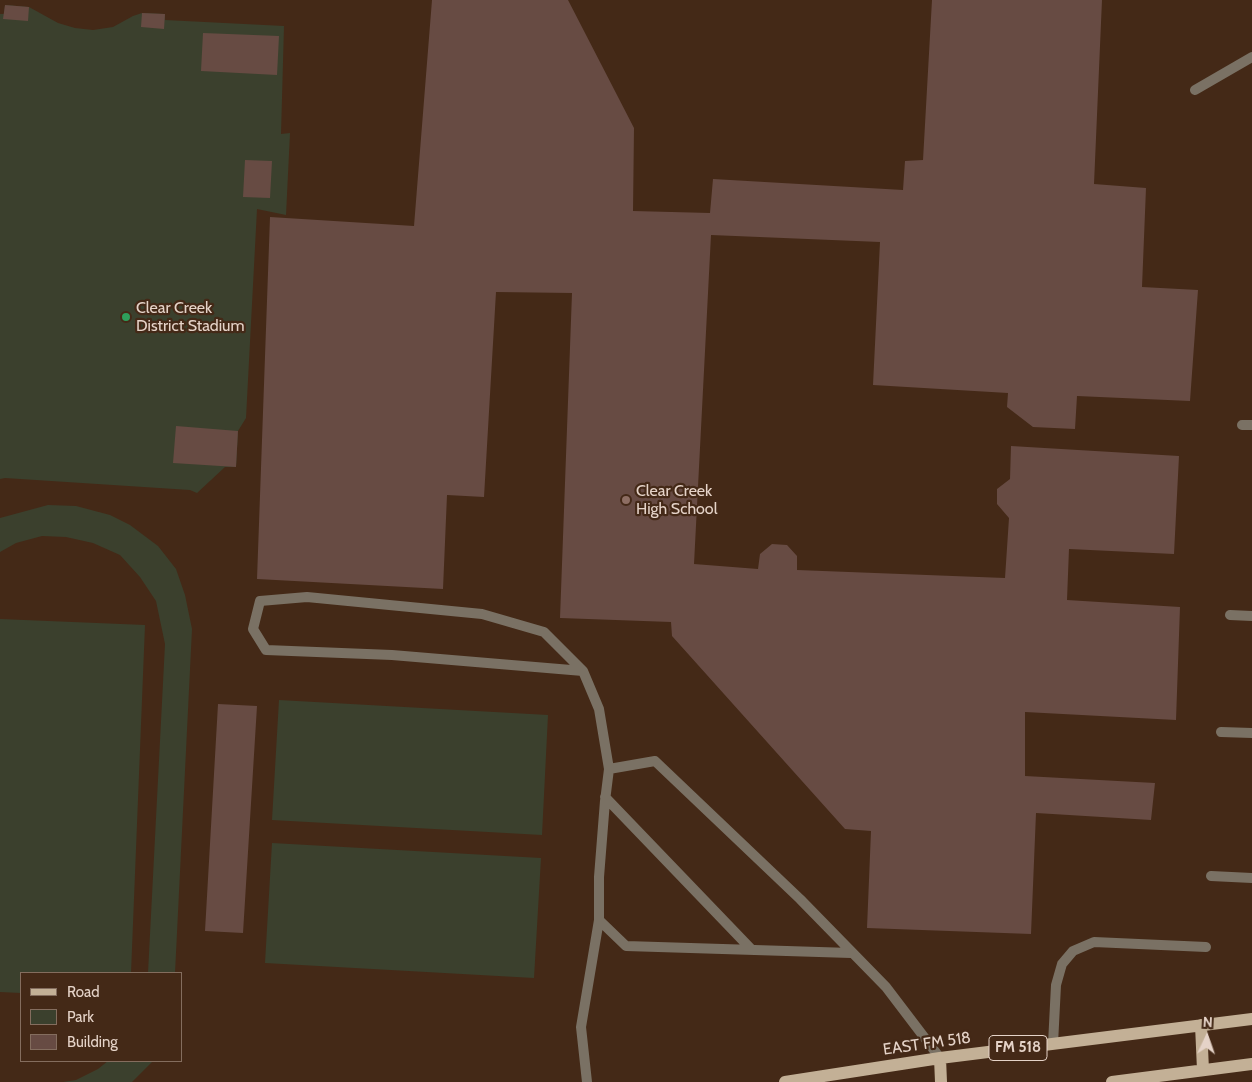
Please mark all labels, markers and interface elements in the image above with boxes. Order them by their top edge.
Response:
place label: Clear Creek District Stadium [136,298,244,336]
marker: Clear Creek District Stadium [120,311,132,323]
place label: Clear Creek High School [636,481,717,519]
marker: Clear Creek High School [620,494,632,506]
legend [20,972,182,1062]
text: Road [67,983,100,1001]
text: Park [67,1008,94,1026]
north arrow [1182,1012,1232,1062]
text: N [1202,1013,1213,1031]
street label: EAST FM 518 [882,1028,972,1060]
text: Building [67,1033,118,1051]
road number: FM 518 [989,1036,1047,1060]

